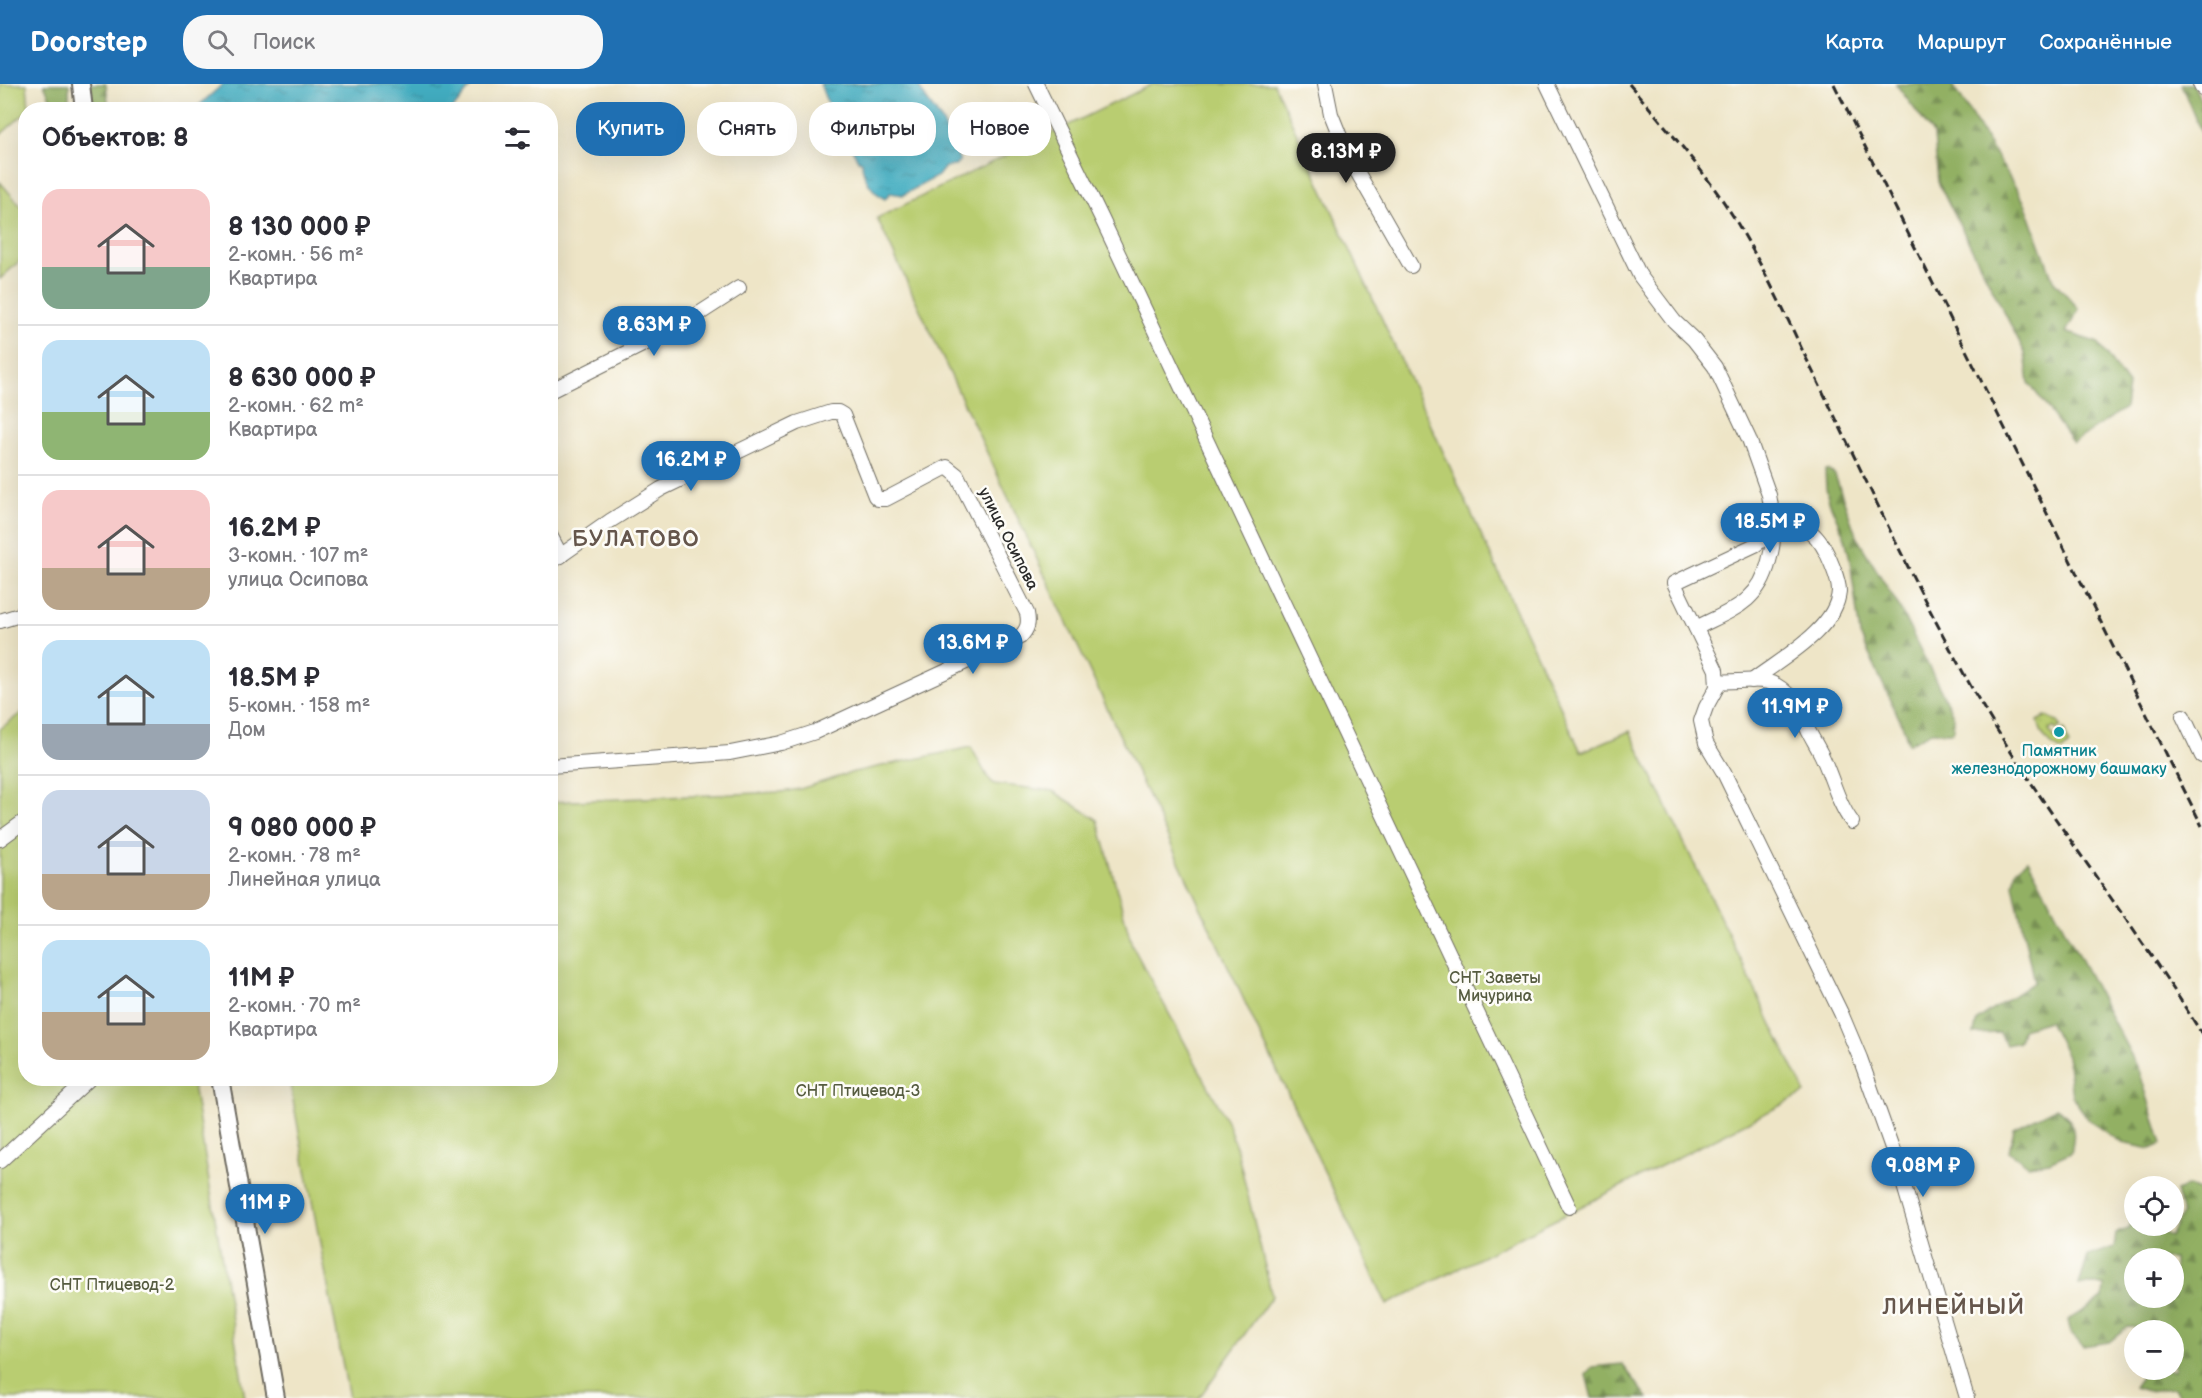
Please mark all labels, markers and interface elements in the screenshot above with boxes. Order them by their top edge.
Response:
search box [183,15,603,69]
text: Doorstep [30,26,147,59]
icon: search [204,26,237,59]
text: Поиск [252,29,315,56]
text: Карта [1825,30,1884,55]
text: Маршрут [1917,30,2006,55]
text: Сохранённые [2039,30,2172,55]
chip: Купить [576,102,685,156]
chip: Снять [697,102,797,156]
chip: Фильтры [809,102,936,156]
chip: Новое [948,102,1051,156]
icon: filters [501,122,534,155]
text: Объектов: 8 [42,123,189,154]
pin: 8.13M ₽ [1291,133,1401,184]
text: 8.13M ₽ [1311,140,1381,164]
text: 8 130 000 ₽ [228,212,371,243]
icon: home [90,213,162,285]
text: 2-комн. · 56 m² [228,243,364,267]
text: Квартира [228,267,318,291]
pin: 8.63M ₽ [599,306,709,357]
text: 8.63M ₽ [617,313,691,337]
text: 8 630 000 ₽ [228,363,376,394]
icon: home [90,364,162,436]
text: 2-комн. · 62 m² [228,394,364,418]
text: Квартира [228,418,318,442]
pin: 16.2M ₽ [636,441,746,492]
text: 16.2M ₽ [655,448,727,472]
street label: улица Осипова [974,485,1042,594]
pin: 18.5M ₽ [1715,503,1825,554]
text: 18.5M ₽ [1735,510,1805,534]
text: 16.2M ₽ [228,513,321,544]
icon: home [90,514,162,586]
district label: БУЛАТОВО [572,526,700,553]
text: 3-комн. · 107 m² [228,544,369,568]
text: улица Осипова [228,568,368,592]
pin: 13.6M ₽ [918,624,1028,675]
text: 13.6M ₽ [938,631,1008,655]
text: 18.5M ₽ [228,663,320,694]
icon: home [90,664,162,736]
pin: 11.9M ₽ [1740,688,1850,739]
text: 5-комн. · 158 m² [228,694,370,718]
text: 11.9M ₽ [1761,695,1829,719]
text: Дом [228,718,266,742]
marker: Памятник железнодорожному башмаку [2052,725,2066,739]
place label: Памятник железнодорожному башмаку [1951,742,2167,779]
text: 9 080 000 ₽ [228,813,376,844]
icon: home [90,814,162,886]
text: 2-комн. · 78 m² [228,844,361,868]
text: Линейная улица [228,868,381,892]
text: 11M ₽ [228,963,294,994]
icon: home [90,964,162,1036]
park label: СНТ Заветы Мичурина [1449,969,1541,1006]
text: 2-комн. · 70 m² [228,994,361,1018]
text: Квартира [228,1018,318,1042]
park label: СНТ Птицевод-3 [796,1082,921,1101]
pin: 9.08M ₽ [1868,1147,1978,1198]
text: 9.08M ₽ [1886,1154,1960,1178]
map controls [2124,1176,2184,1380]
button: locate [2124,1176,2184,1236]
pin: 11M ₽ [223,1184,307,1235]
text: 11M ₽ [239,1191,291,1215]
button: + [2124,1248,2184,1308]
park label: СНТ Птицевод-2 [50,1276,175,1295]
district label: ЛИНЕЙНЫЙ [1881,1292,2026,1321]
button: − [2124,1320,2184,1380]

